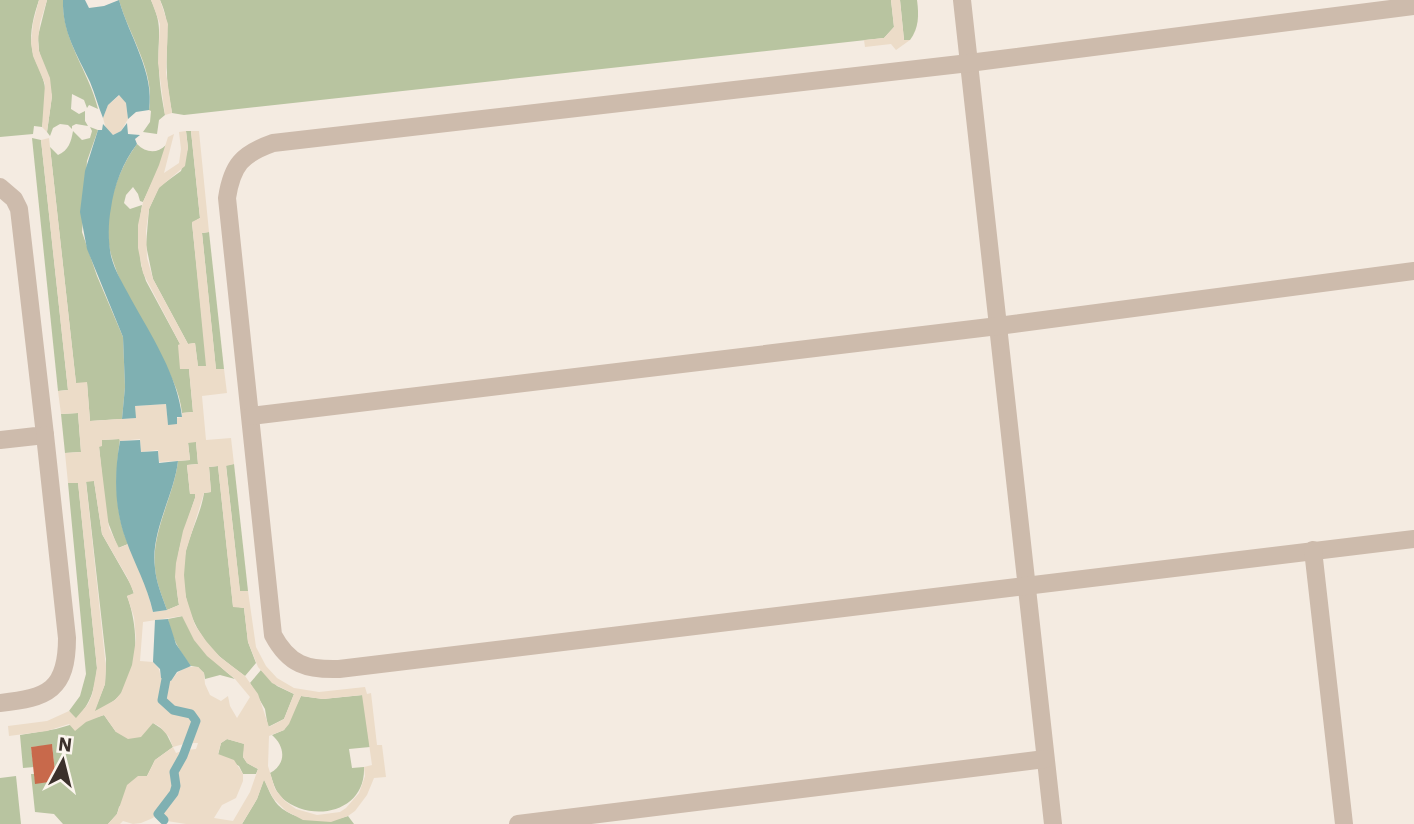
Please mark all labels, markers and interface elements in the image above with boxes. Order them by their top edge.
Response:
north arrow [28,726,98,796]
text: N [57,731,73,757]

